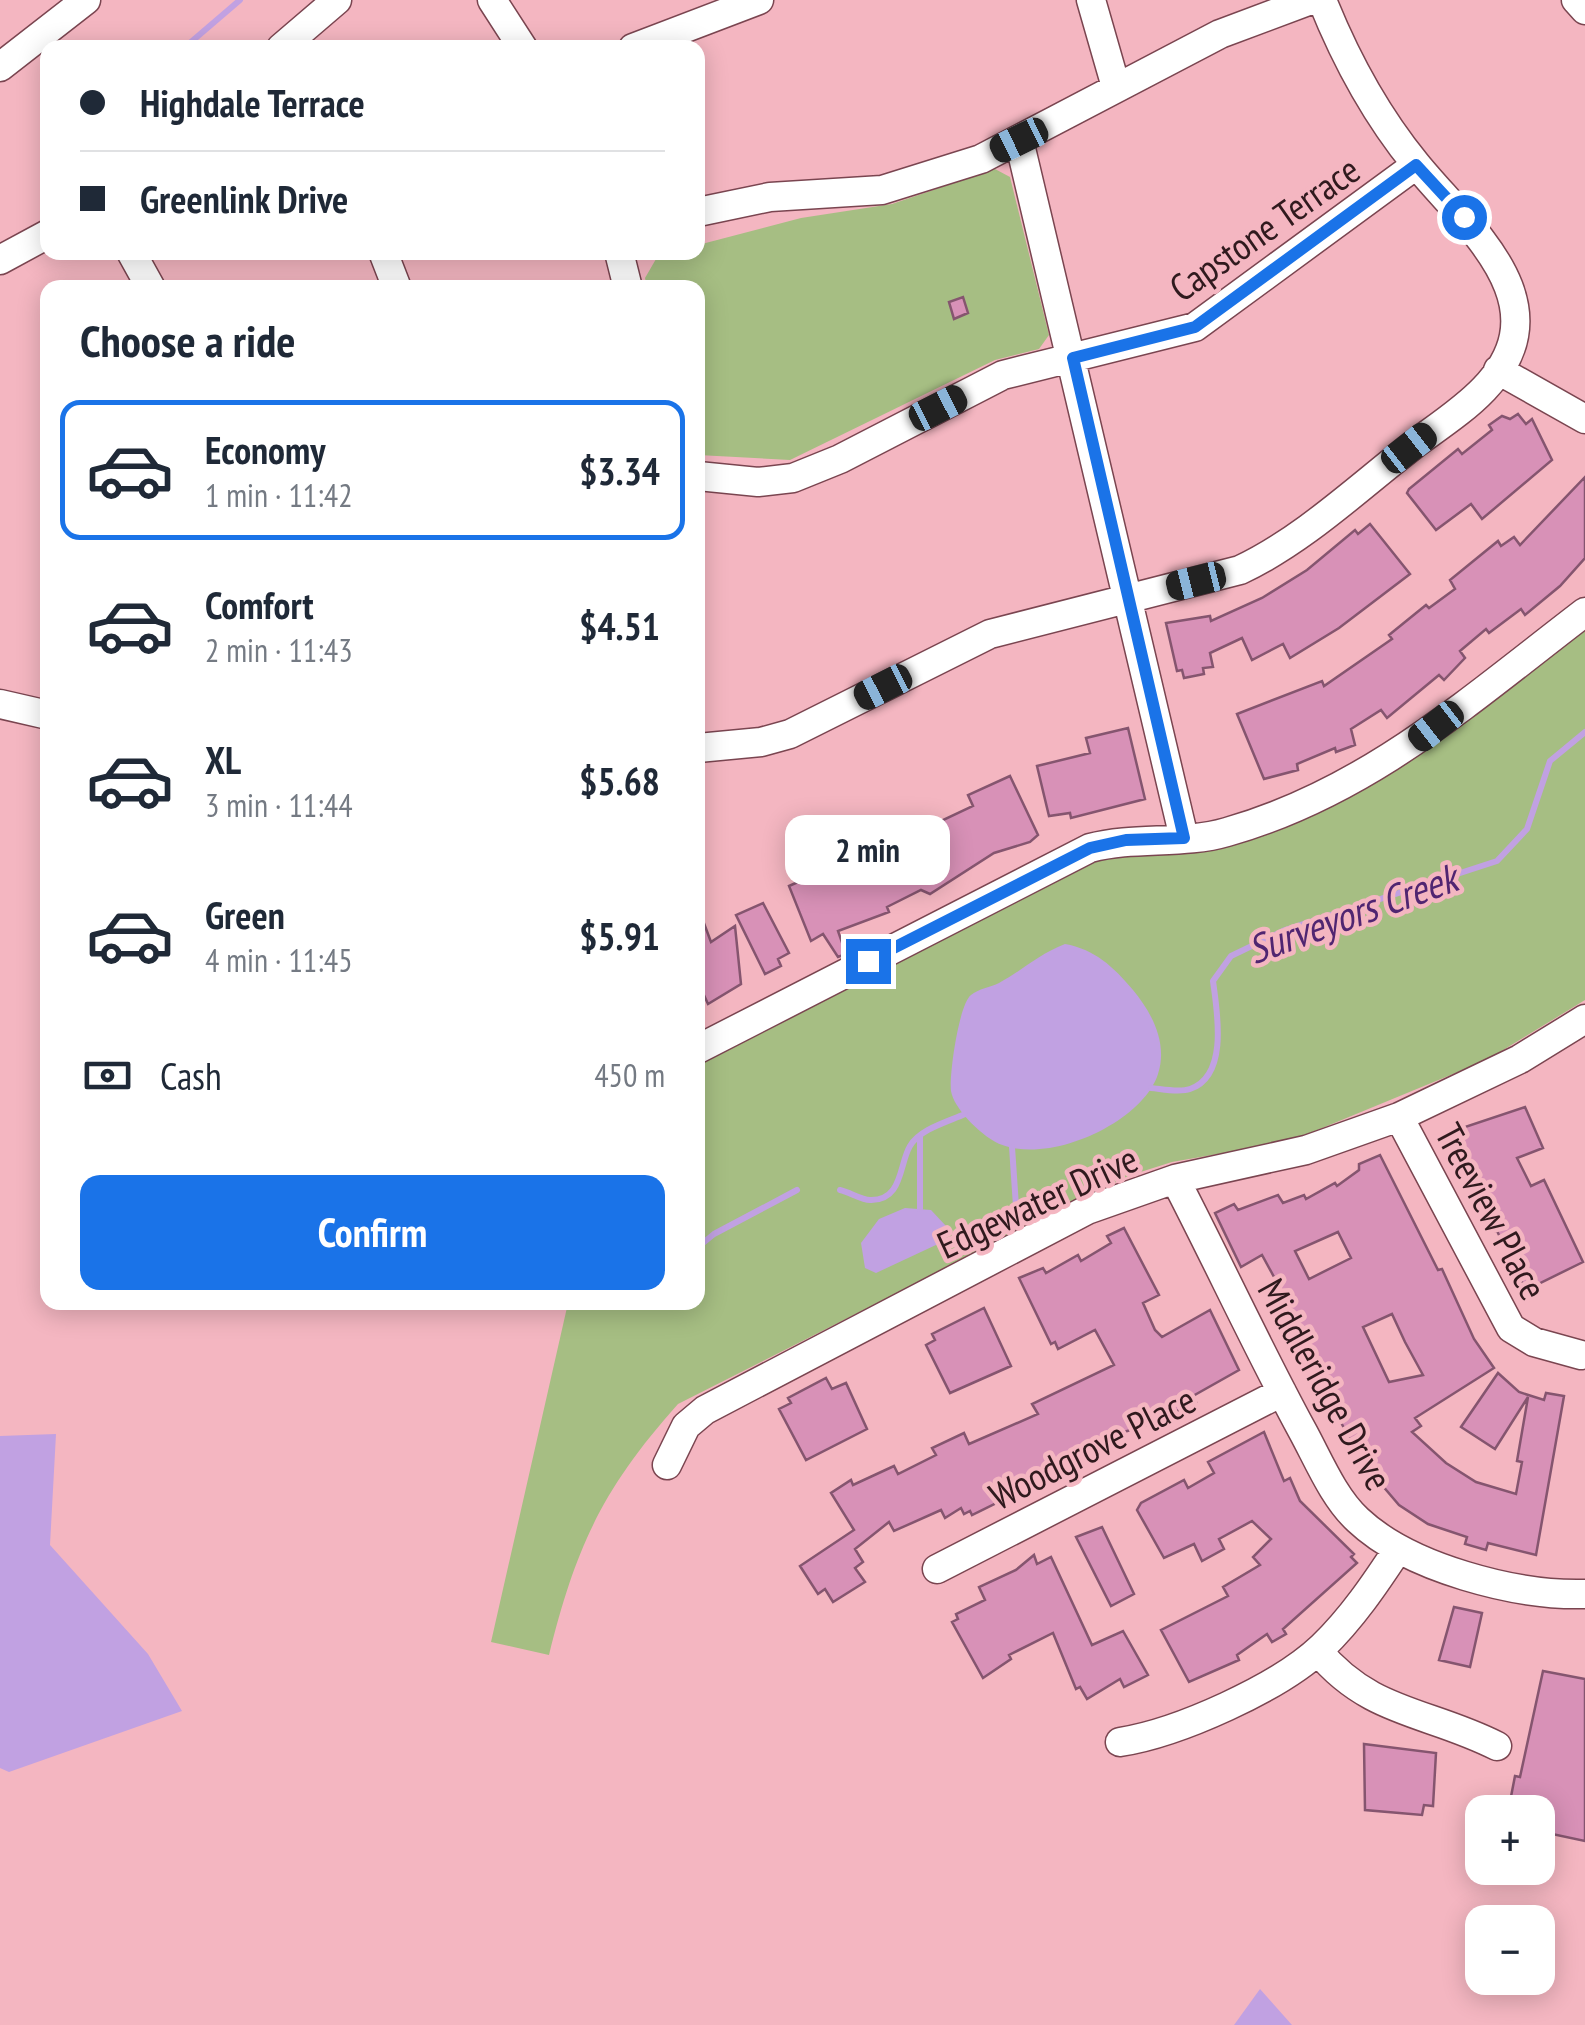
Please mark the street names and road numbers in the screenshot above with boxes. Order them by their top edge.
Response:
street label: Capstone Terrace [1159,145,1369,311]
street label: Treeview Place [1425,1115,1559,1307]
street label: Edgewater Drive [929,1133,1145,1269]
street label: Middleridge Drive [1248,1270,1404,1498]
street label: Woodgrove Place [981,1374,1203,1520]

